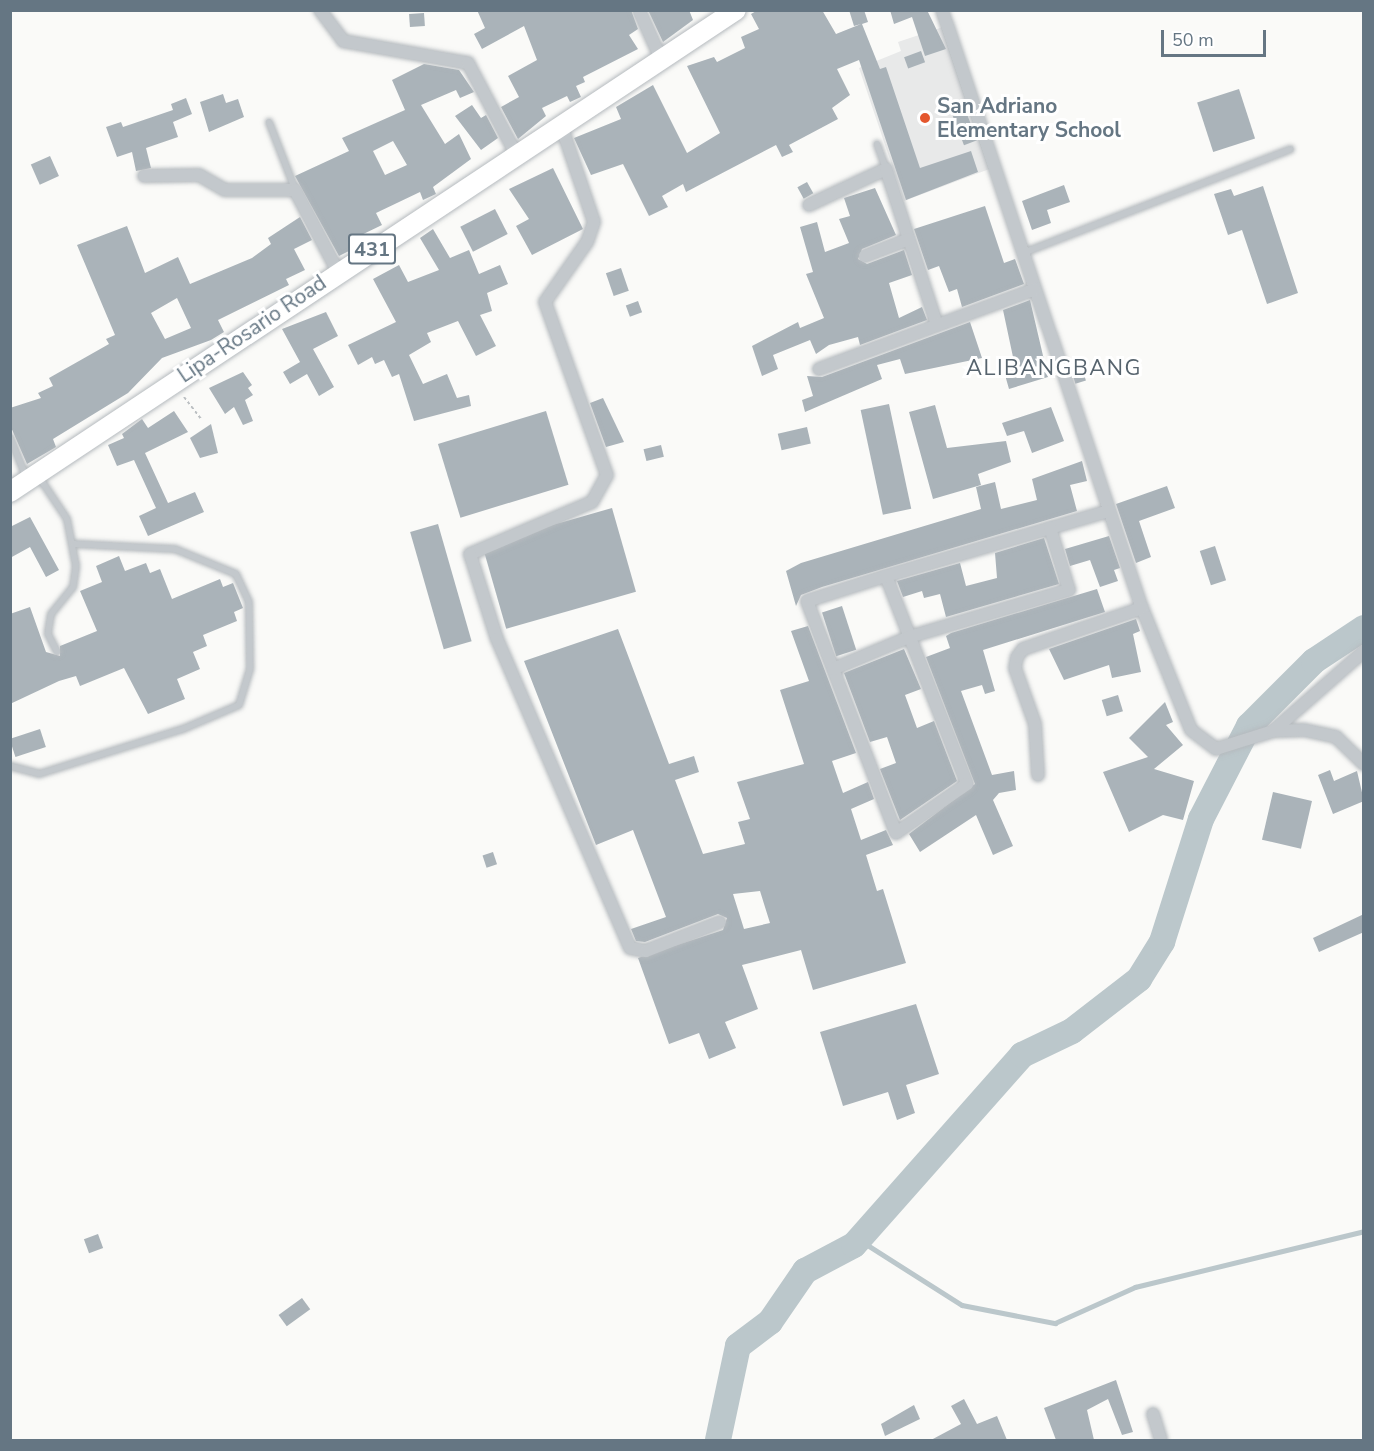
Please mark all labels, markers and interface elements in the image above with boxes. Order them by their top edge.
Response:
scale bar [1164,18,1269,56]
text: 50 m [1172,28,1214,52]
place label: San Adriano Elementary School [937,93,1121,143]
marker: San Adriano Elementary School [918,111,932,125]
road number: 431 [348,232,396,266]
street label: Lipa-Rosario Road [173,270,331,388]
district label: ALIBANGBANG [966,356,1142,382]

